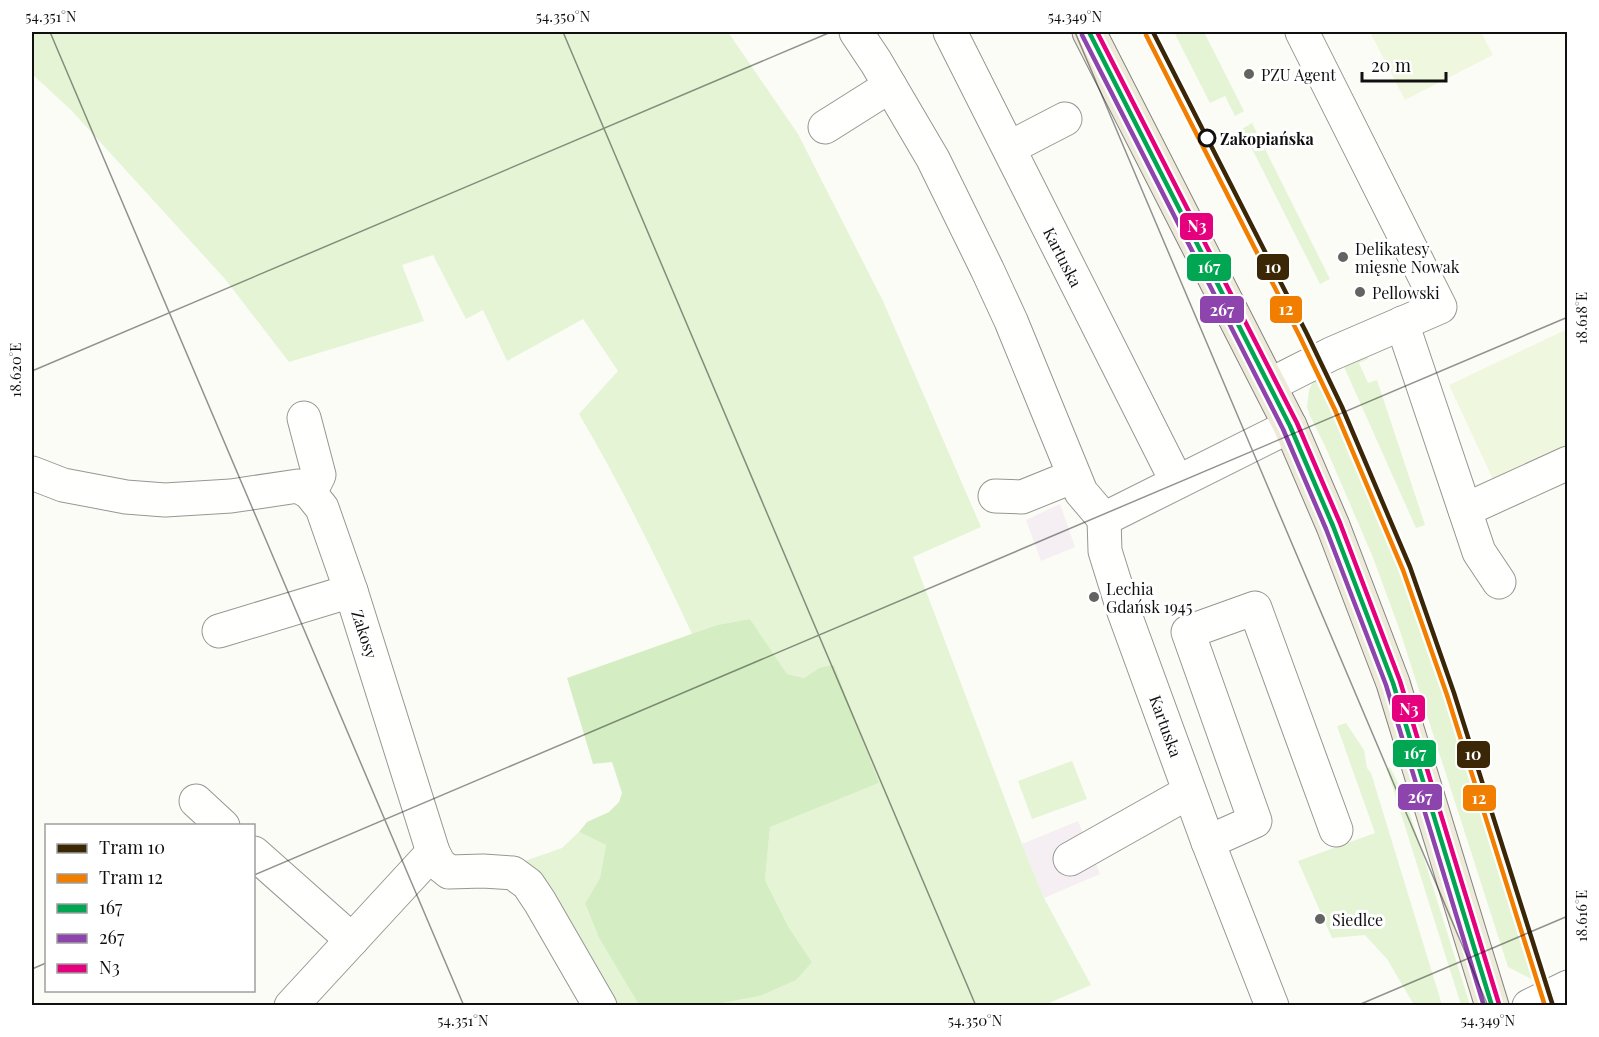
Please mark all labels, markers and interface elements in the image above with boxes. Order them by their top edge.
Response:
text: 54.351°N [25,6,77,26]
text: 54.350°N [536,6,591,26]
text: 54.349°N [1048,6,1103,26]
scale bar [1362,45,1446,83]
text: 20 m [1371,53,1411,77]
place label: PZU Agent [1261,64,1336,85]
marker: PZU Agent [1242,67,1256,81]
place label: Zakopiańska [1220,128,1314,149]
marker: Zakopiańska [1198,129,1216,147]
line badge: N3 [1179,212,1214,241]
text: N3 [1187,215,1207,236]
street label: Kartuska [1039,224,1087,290]
place label: Delikatesy mięsne Nowak [1355,238,1460,277]
marker: Delikatesy mięsne Nowak [1336,250,1350,264]
line badge: 167 [1186,253,1232,282]
line badge: 10 [1256,253,1290,281]
text: 167 [1198,256,1221,277]
text: 10 [1265,256,1281,277]
place label: Pellowski [1372,282,1440,303]
marker: Pellowski [1353,285,1367,299]
text: 18.618°E [1571,292,1591,344]
line badge: 267 [1199,295,1245,324]
line badge: 12 [1269,295,1303,324]
text: 12 [1279,298,1293,319]
text: 267 [1210,299,1235,320]
text: 18.620°E [5,343,25,397]
place label: Lechia Gdańsk 1945 [1106,578,1192,617]
marker: Lechia Gdańsk 1945 [1087,590,1101,604]
street label: Zakosy [347,607,383,661]
street label: Kartuska [1145,692,1187,760]
line badge: N3 [1391,694,1426,723]
text: N3 [1399,698,1419,719]
line badge: 167 [1392,739,1437,768]
line badge: 10 [1456,740,1491,769]
text: 167 [1404,742,1427,763]
text: 10 [1465,743,1481,764]
line badge: 267 [1397,783,1443,811]
line badge: 12 [1462,784,1497,812]
text: 267 [1408,786,1433,807]
text: 12 [1472,787,1486,808]
legend [45,824,255,992]
text: Tram 10 [99,835,165,859]
text: Tram 12 [99,865,163,889]
text: 18.616°E [1571,890,1591,942]
text: 167 [99,895,123,919]
place label: Siedlce [1332,909,1383,930]
marker: Siedlce [1313,912,1327,926]
text: 267 [99,925,125,949]
text: N3 [99,955,120,979]
text: 54.351°N [437,1010,489,1030]
text: 54.350°N [948,1010,1003,1030]
text: 54.349°N [1461,1010,1516,1030]

